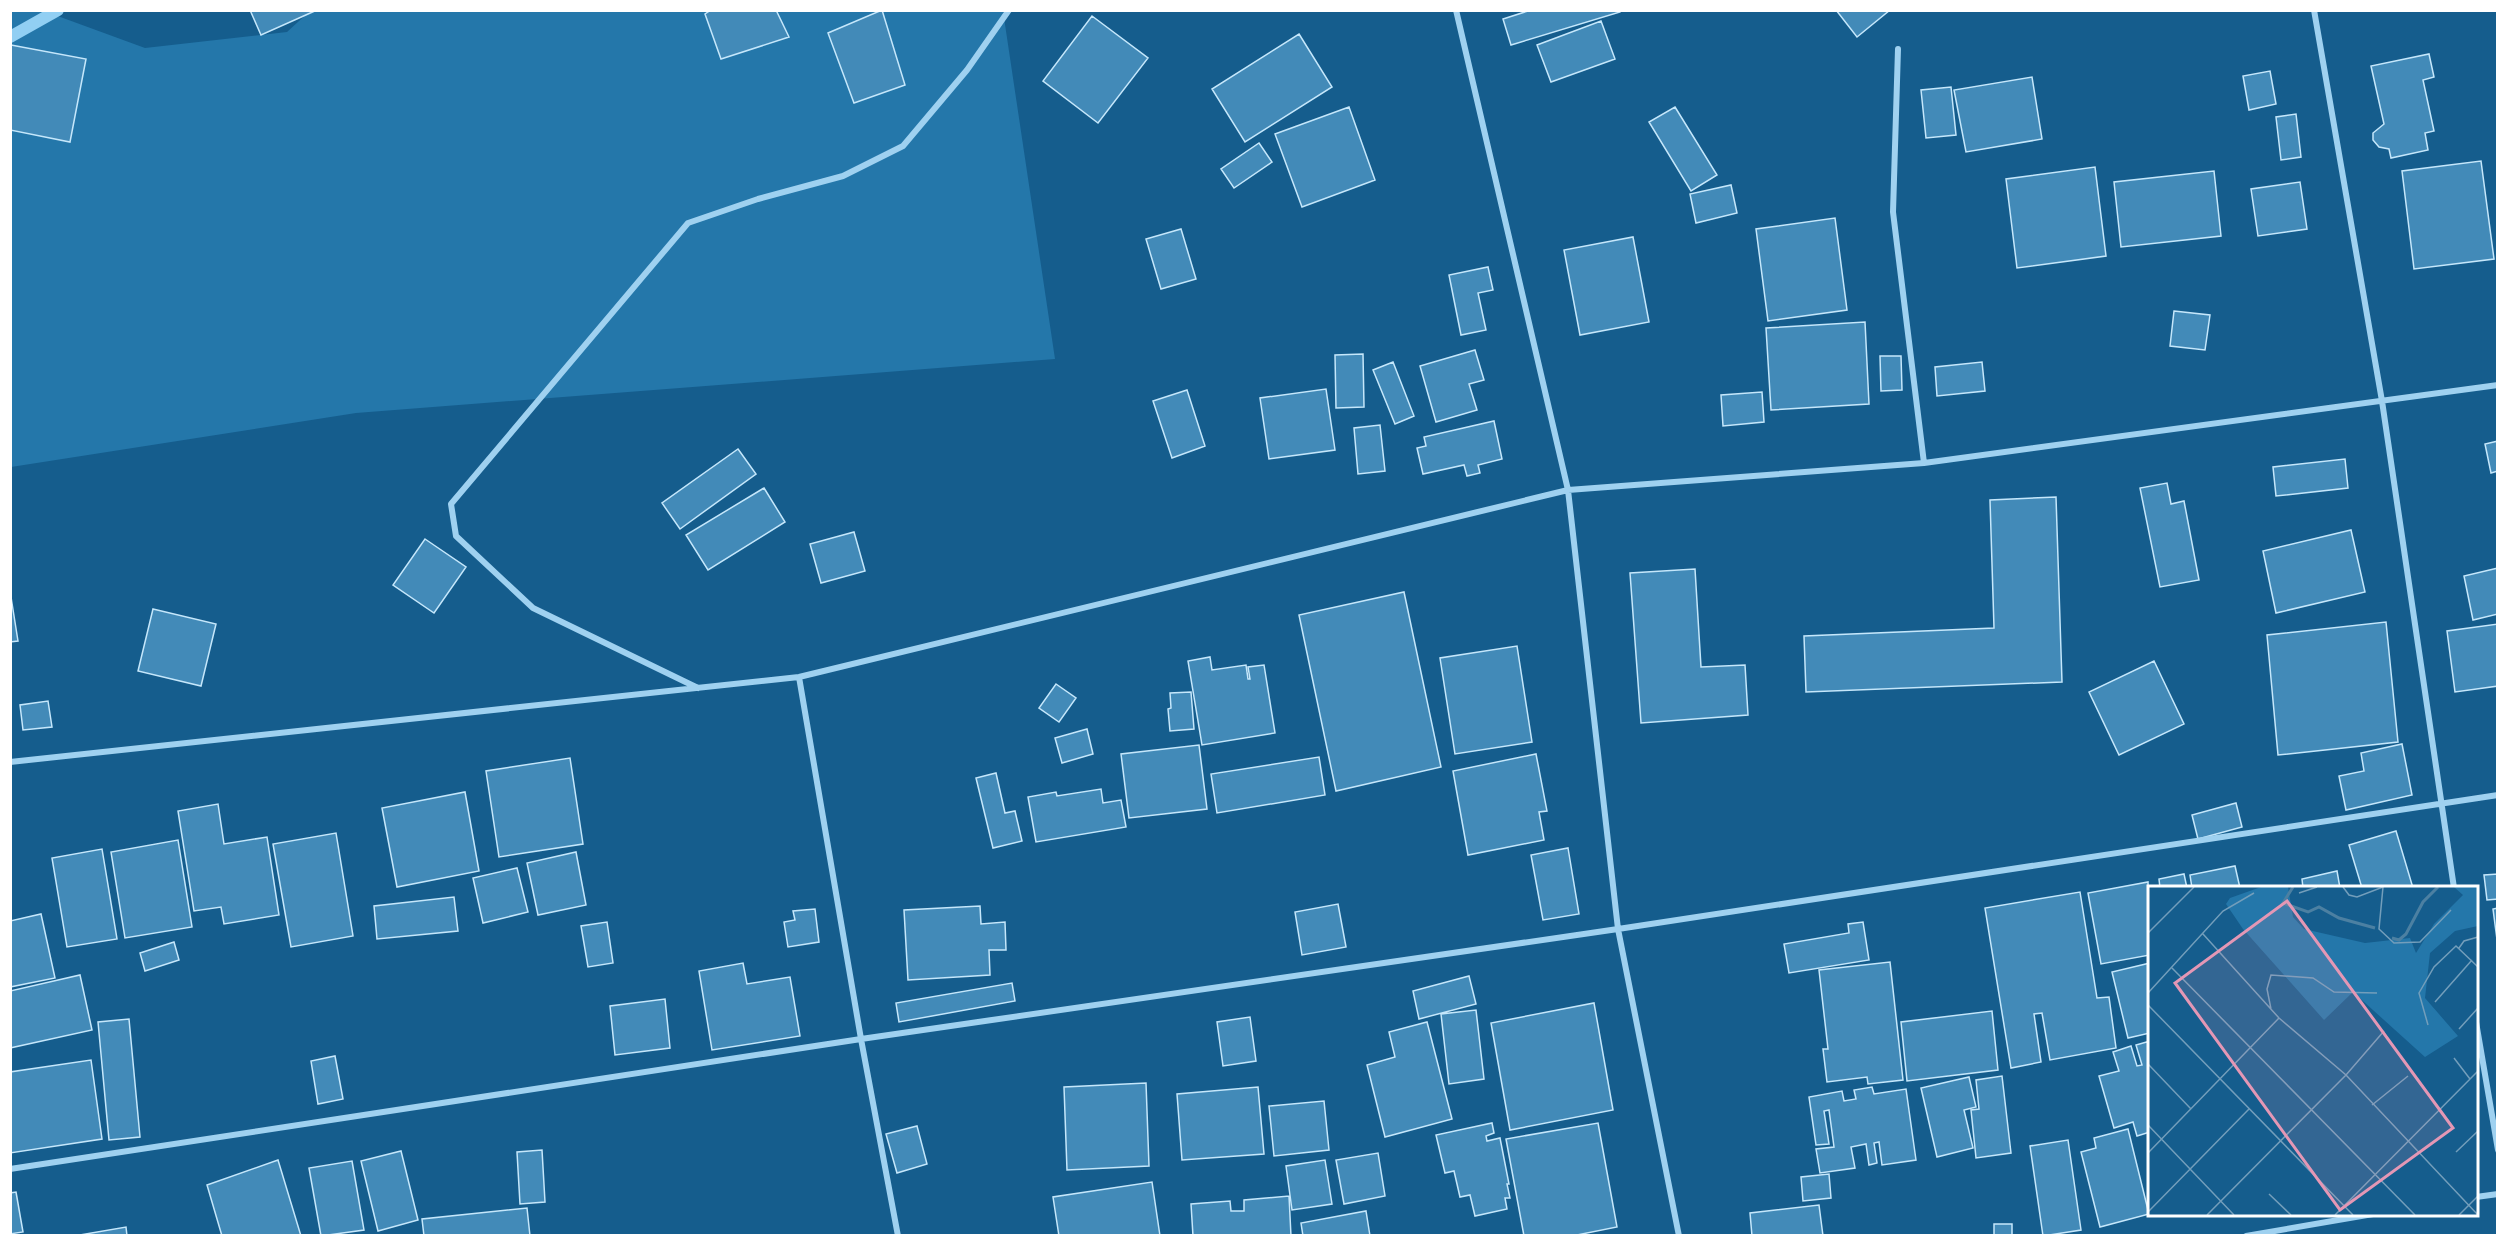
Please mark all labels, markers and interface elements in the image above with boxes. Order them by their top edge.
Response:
inset map [2148,886,2478,1216]

